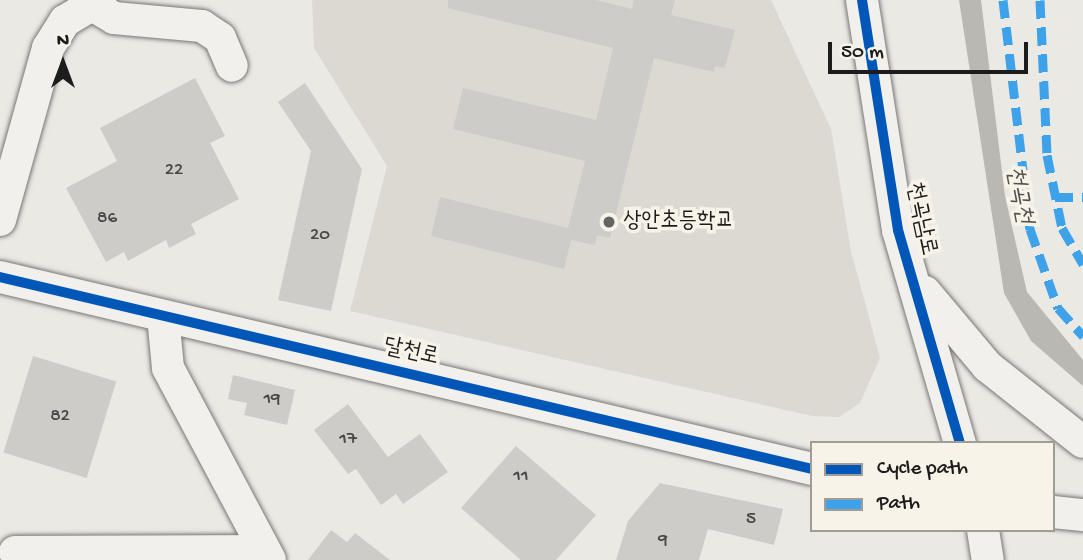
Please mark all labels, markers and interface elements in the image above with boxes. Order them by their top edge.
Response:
north arrow [28,28,98,98]
scale bar [831,28,1030,72]
text: N [57,30,69,53]
text: 50 m [841,41,884,66]
house number: 22 [165,160,183,182]
water label: 천곡천 [998,164,1038,226]
street label: 천곡남로 [899,180,941,258]
house number: 86 [97,208,117,230]
place label: 상안초등학교 [623,208,734,236]
marker: 상안초등학교 [601,214,617,230]
house number: 20 [310,225,330,247]
street label: 달천로 [381,333,441,373]
house number: 19 [263,389,281,411]
house number: 82 [50,406,70,428]
house number: 17 [339,429,357,451]
legend [810,441,1055,532]
text: Cycle path [877,457,968,482]
house number: 11 [513,466,529,488]
text: Path [877,492,920,517]
house number: 5 [746,509,756,531]
house number: 9 [658,530,668,552]

